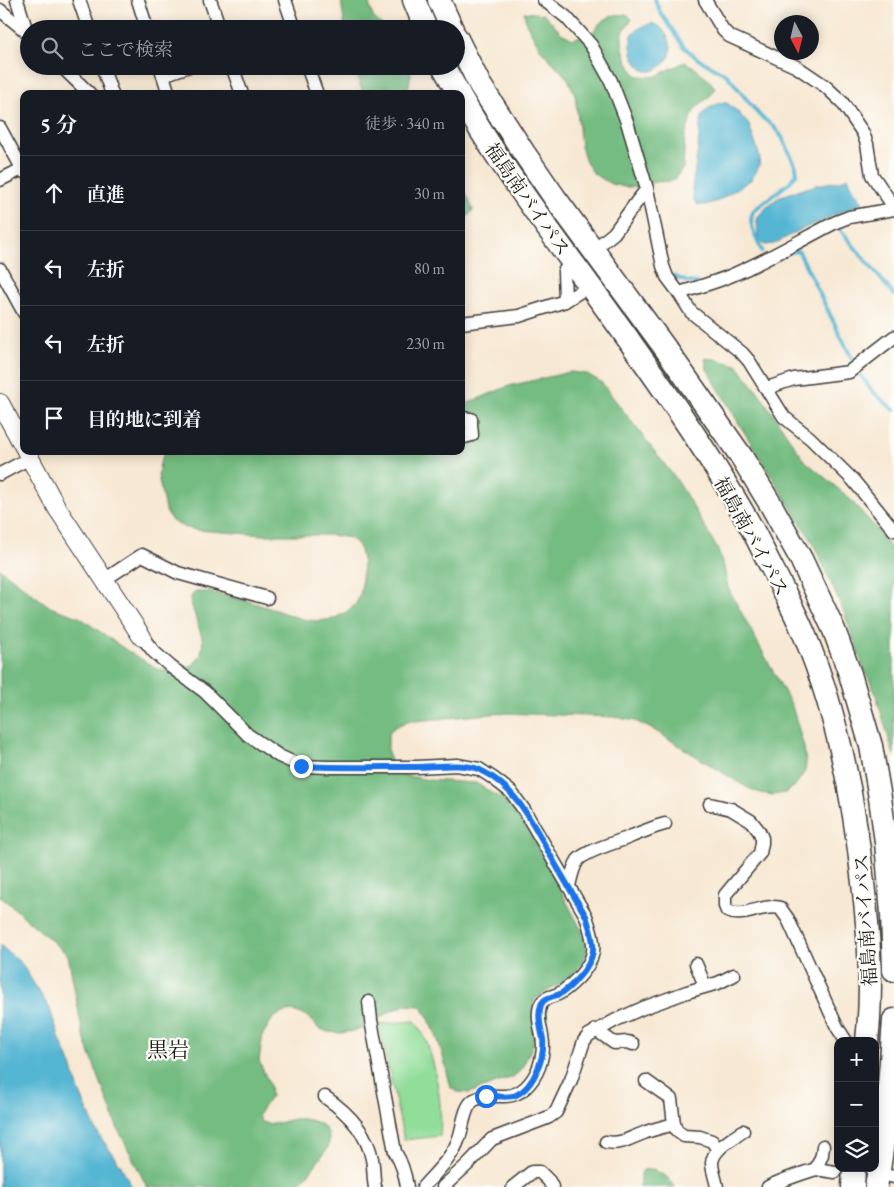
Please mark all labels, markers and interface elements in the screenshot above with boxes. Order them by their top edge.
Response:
north arrow [774,15,819,60]
search box [20,20,465,75]
icon: search [38,34,66,62]
text: ここで検索 [78,37,173,62]
text: 5 分 [40,111,77,138]
text: 徒歩 · 340 m [365,113,445,134]
street label: 福島南バイパス [479,138,576,261]
icon: ahead [40,179,68,207]
text: 直進 [87,182,125,207]
text: 30 m [414,183,445,204]
icon: left [40,254,68,282]
text: 左折 [87,257,125,282]
text: 80 m [414,258,445,279]
icon: left [40,329,68,357]
text: 左折 [87,332,125,357]
text: 230 m [406,333,445,354]
icon: arrive [40,404,68,432]
text: 目的地に到着 [87,407,201,432]
street label: 福島南バイパス [708,472,795,600]
route end [290,755,313,778]
street label: 福島南バイパス [848,853,883,987]
district label: 黒岩 [147,1036,189,1063]
map controls [834,1037,879,1172]
button: + [834,1037,879,1082]
button: − [834,1082,879,1127]
route start [475,1085,498,1108]
button: layers [834,1127,879,1172]

